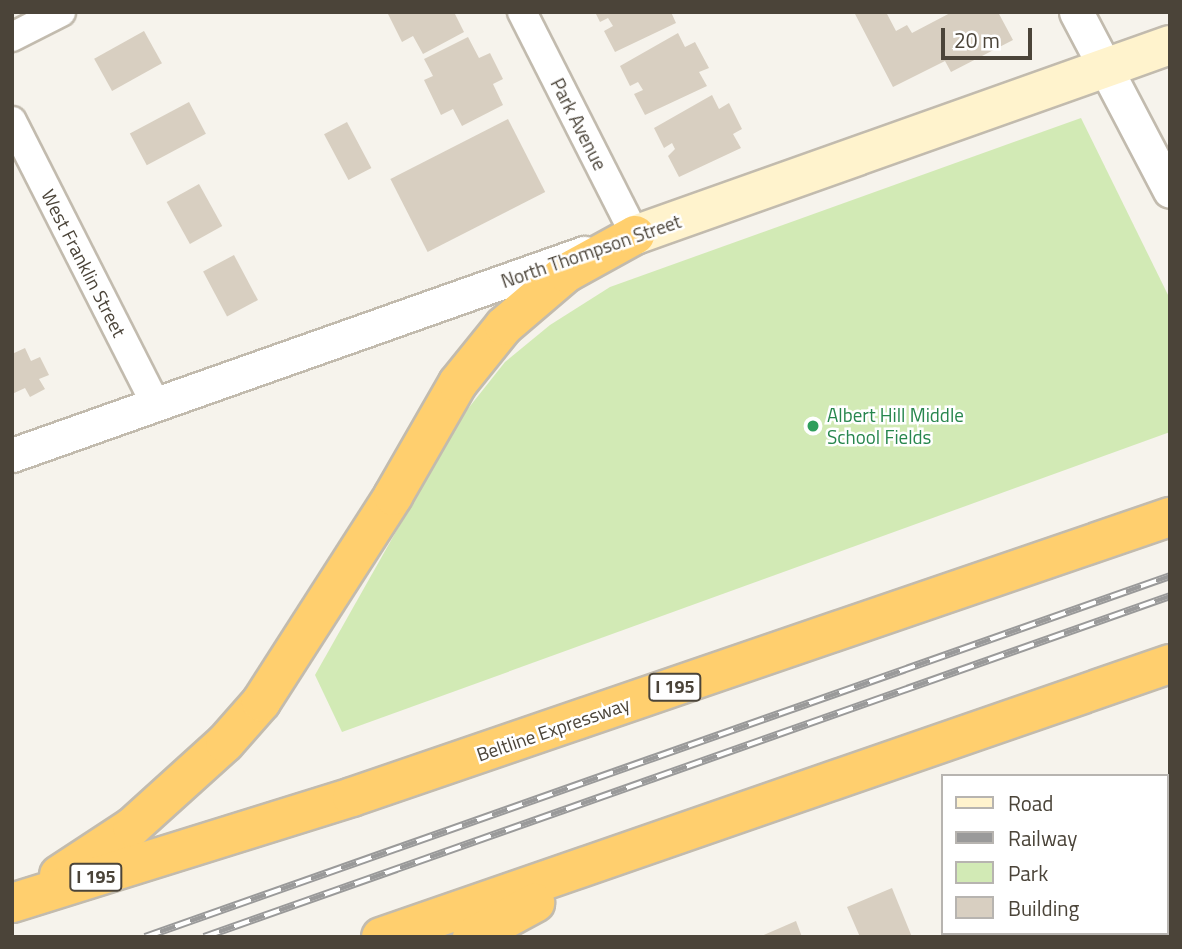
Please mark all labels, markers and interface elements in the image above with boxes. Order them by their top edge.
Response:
scale bar [944,14,1035,58]
text: 20 m [954,24,1000,56]
street label: Park Avenue [546,74,612,174]
street label: West Franklin Street [37,185,131,341]
street label: North Thompson Street [498,209,684,293]
place label: Albert Hill Middle School Fields [827,404,964,448]
marker: Albert Hill Middle School Fields [805,418,821,434]
road number: I 195 [647,672,703,702]
street label: Beltline Expressway [473,692,633,766]
legend [940,774,1168,935]
text: Road [1008,787,1053,819]
text: Railway [1008,822,1077,854]
text: Park [1008,857,1048,889]
road number: I 195 [68,862,124,892]
text: Building [1008,892,1079,924]

